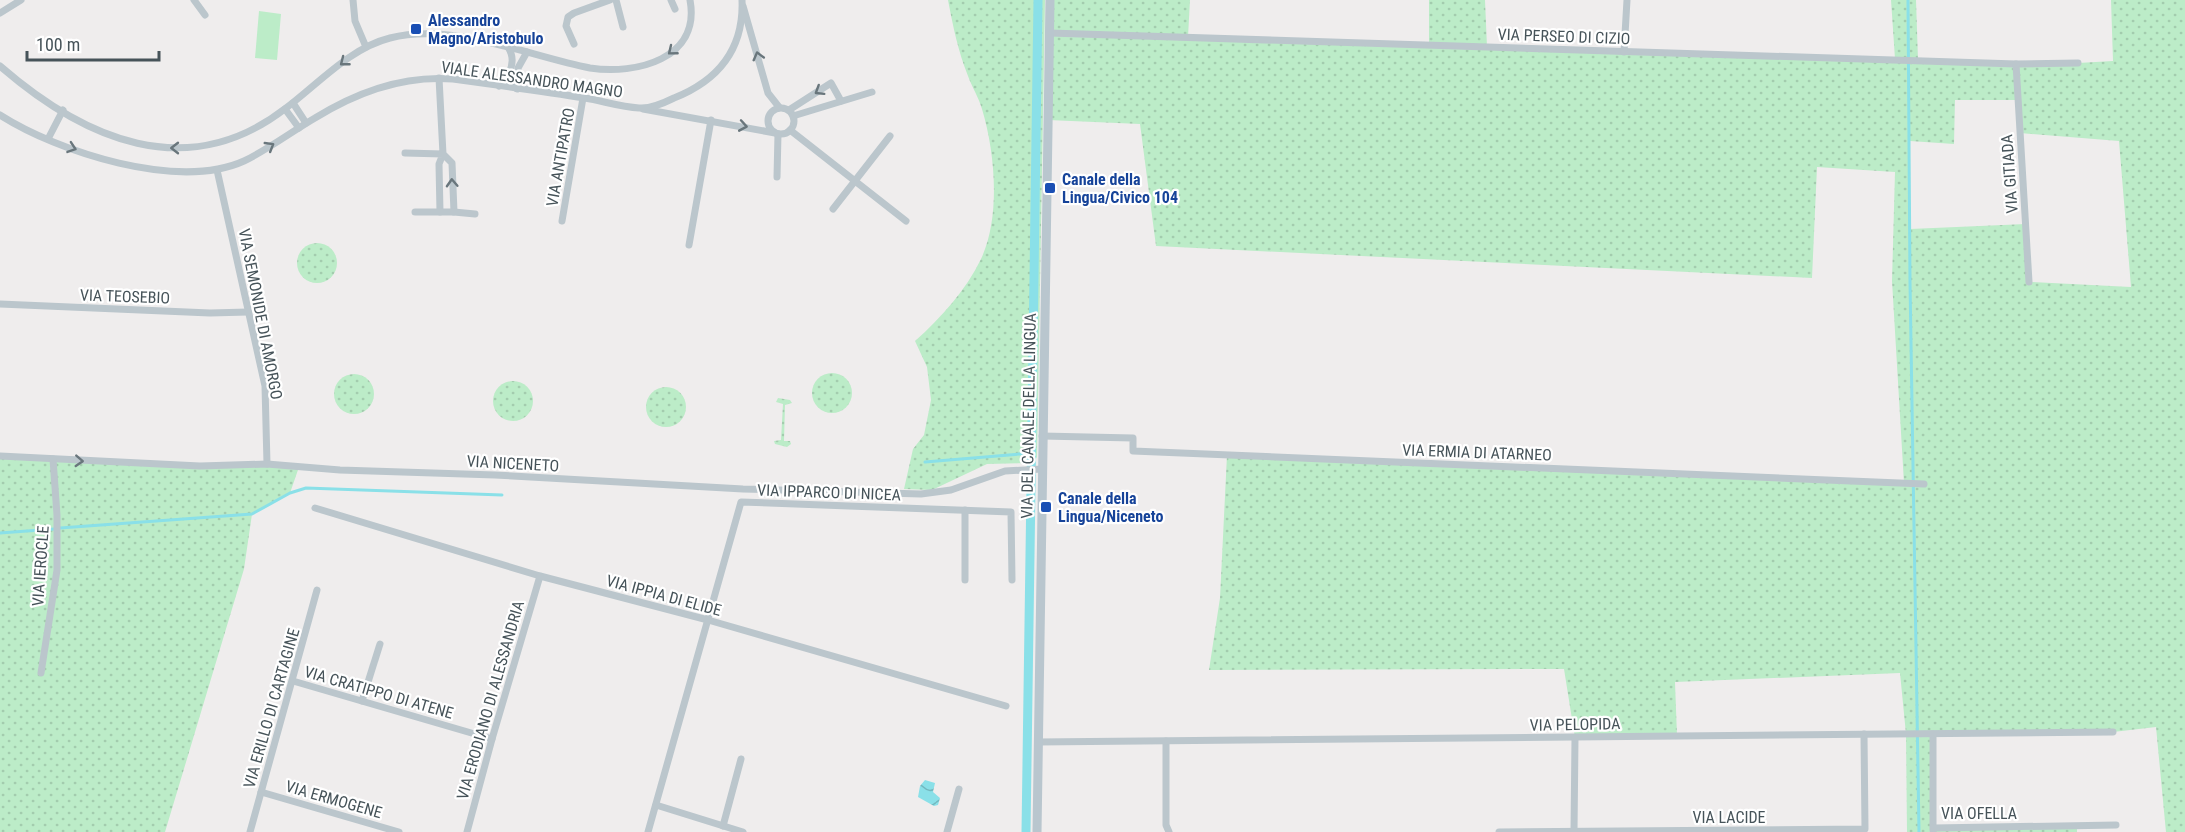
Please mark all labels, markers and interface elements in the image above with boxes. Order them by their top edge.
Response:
place label: Alessandro Magno/Aristobulo [428,11,543,48]
marker: Alessandro Magno/Aristobulo [409,22,423,36]
scale bar [27,24,159,62]
street label: VIA PERSEO DI CIZIO [1497,25,1631,48]
text: 100 m [36,34,80,55]
one-way arrow [668,44,679,55]
one-way arrow [752,51,765,61]
one-way arrow [340,55,351,66]
street label: VIALE ALESSANDRO MAGNO [440,57,624,102]
one-way arrow [815,83,825,95]
street label: VIA ANTIPATRO [542,106,579,208]
one-way arrow [737,119,747,132]
street label: VIA GITIADA [1997,134,2022,214]
one-way arrow [66,141,77,154]
one-way arrow [170,142,179,154]
one-way arrow [264,142,274,154]
place label: Canale della Lingua/Civico 104 [1062,170,1178,207]
one-way arrow [446,179,459,188]
marker: Canale della Lingua/Civico 104 [1043,181,1057,195]
street label: VIA SEMONIDE DI AMORGO [235,227,286,401]
street label: VIA TEOSEBIO [80,285,170,308]
street label: VIA DEL CANALE DELLA LINGUA [1017,313,1040,519]
street label: VIA ERMIA DI ATARNEO [1402,440,1552,465]
street label: VIA NICENETO [466,452,560,475]
one-way arrow [75,454,84,467]
street label: VIA IPPARCO DI NICEA [757,480,901,505]
place label: Canale della Lingua/Niceneto [1058,489,1163,526]
marker: Canale della Lingua/Niceneto [1039,500,1053,514]
street label: VIA IEROCLE [28,525,53,607]
street label: VIA IPPIA DI ELIDE [604,571,723,620]
street label: VIA ERODIANO DI ALESSANDRIA [453,598,528,802]
street label: VIA ERILLO DI CARTAGINE [240,626,303,790]
street label: VIA CRATIPPO DI ATENE [302,662,456,723]
street label: VIA PELOPIDA [1530,714,1620,735]
street label: VIA ERMOGENE [283,777,384,822]
street label: VIA OFELLA [1941,804,2017,823]
street label: VIA LACIDE [1692,808,1766,827]

